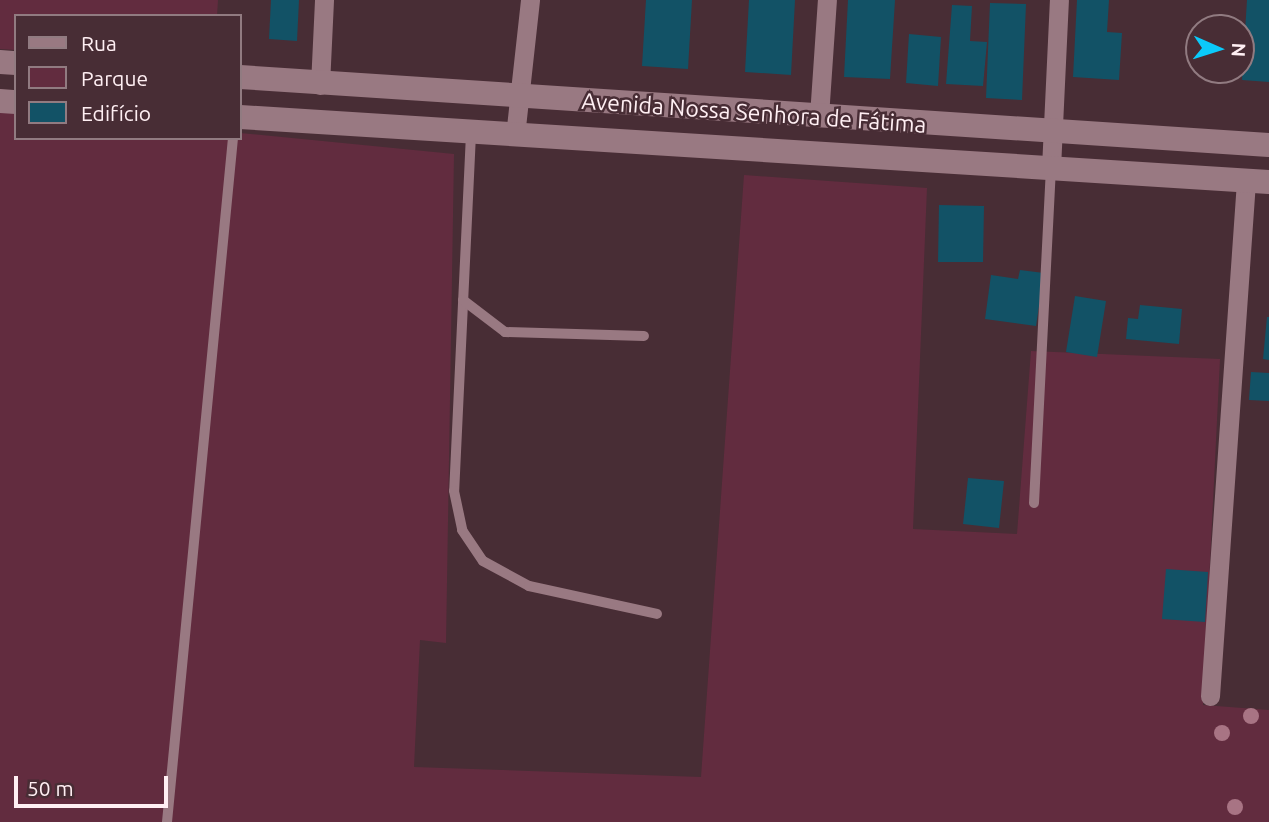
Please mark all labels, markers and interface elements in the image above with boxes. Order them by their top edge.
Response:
legend [14,14,242,140]
north arrow [1185,14,1255,84]
text: Rua [81,31,117,55]
text: N [1228,42,1250,58]
text: Parque [81,66,148,90]
street label: Avenida Nossa Senhora de Fátima [581,87,927,139]
text: Edifício [81,101,151,125]
scale bar [18,762,172,806]
text: 50 m [27,776,74,800]

